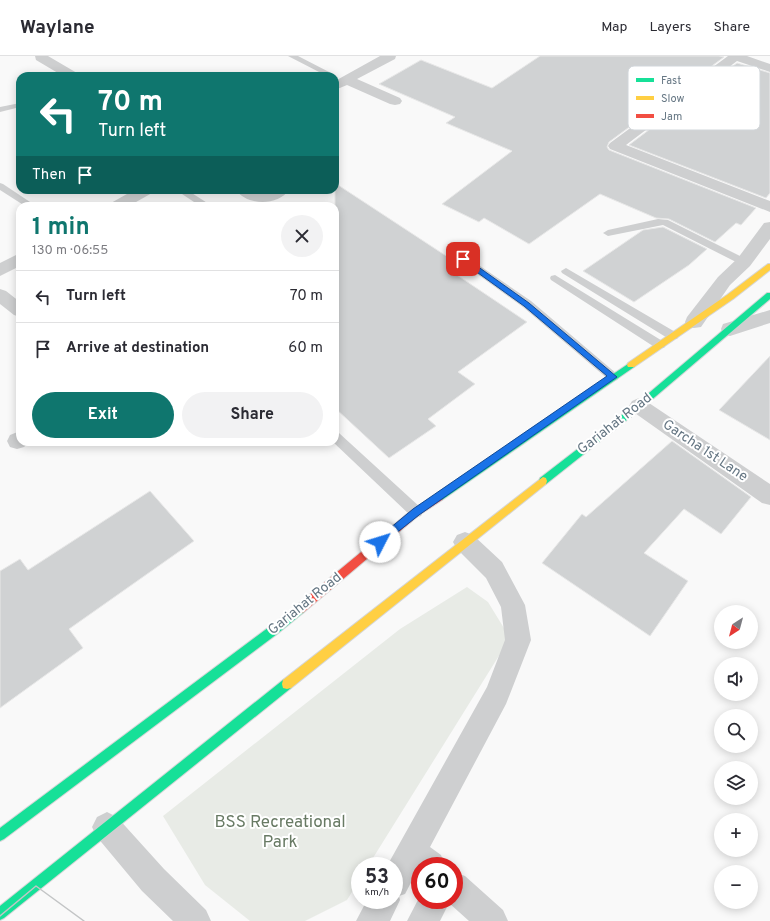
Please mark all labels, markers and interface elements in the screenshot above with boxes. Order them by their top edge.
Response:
text: Waylane [20,16,95,40]
text: Map [601,19,627,36]
text: Layers [649,19,691,36]
text: Share [713,19,750,36]
legend [628,66,760,130]
text: Fast [661,74,681,88]
text: 70 m [98,85,163,121]
icon: left [32,88,84,140]
text: Slow [661,92,684,106]
text: Jam [661,110,682,124]
text: Turn left [98,120,166,143]
icon: arrive [74,164,96,186]
text: Then [32,166,66,185]
text: 1 min [32,213,90,243]
button: close [281,215,323,257]
pin [446,242,480,276]
text: 130 m · 06:55 [32,243,108,259]
icon: arrive [452,248,474,270]
icon: left [32,286,54,308]
text: Turn left [66,287,126,306]
text: 70 m [290,287,323,306]
icon: arrive [32,338,54,360]
text: Arrive at destination [66,339,209,358]
text: 60 m [288,339,323,358]
street label: Gariahat Road [574,390,656,458]
button: Exit [32,392,174,438]
button: Share [182,392,323,438]
street label: Garcha 1st Lane [659,416,751,486]
position arrow [359,521,401,563]
street label: Gariahat Road [265,569,345,639]
north arrow [714,605,758,649]
map controls [714,605,758,909]
button: sound [714,657,758,701]
button: search [714,709,758,753]
button: layers [714,761,758,805]
park label: BSS Recreational Park [214,812,346,854]
button: + [714,813,758,857]
speed limit sign: 60 [411,857,463,909]
text: 53 [365,865,389,891]
button: − [714,865,758,909]
text: km/h [365,886,389,899]

